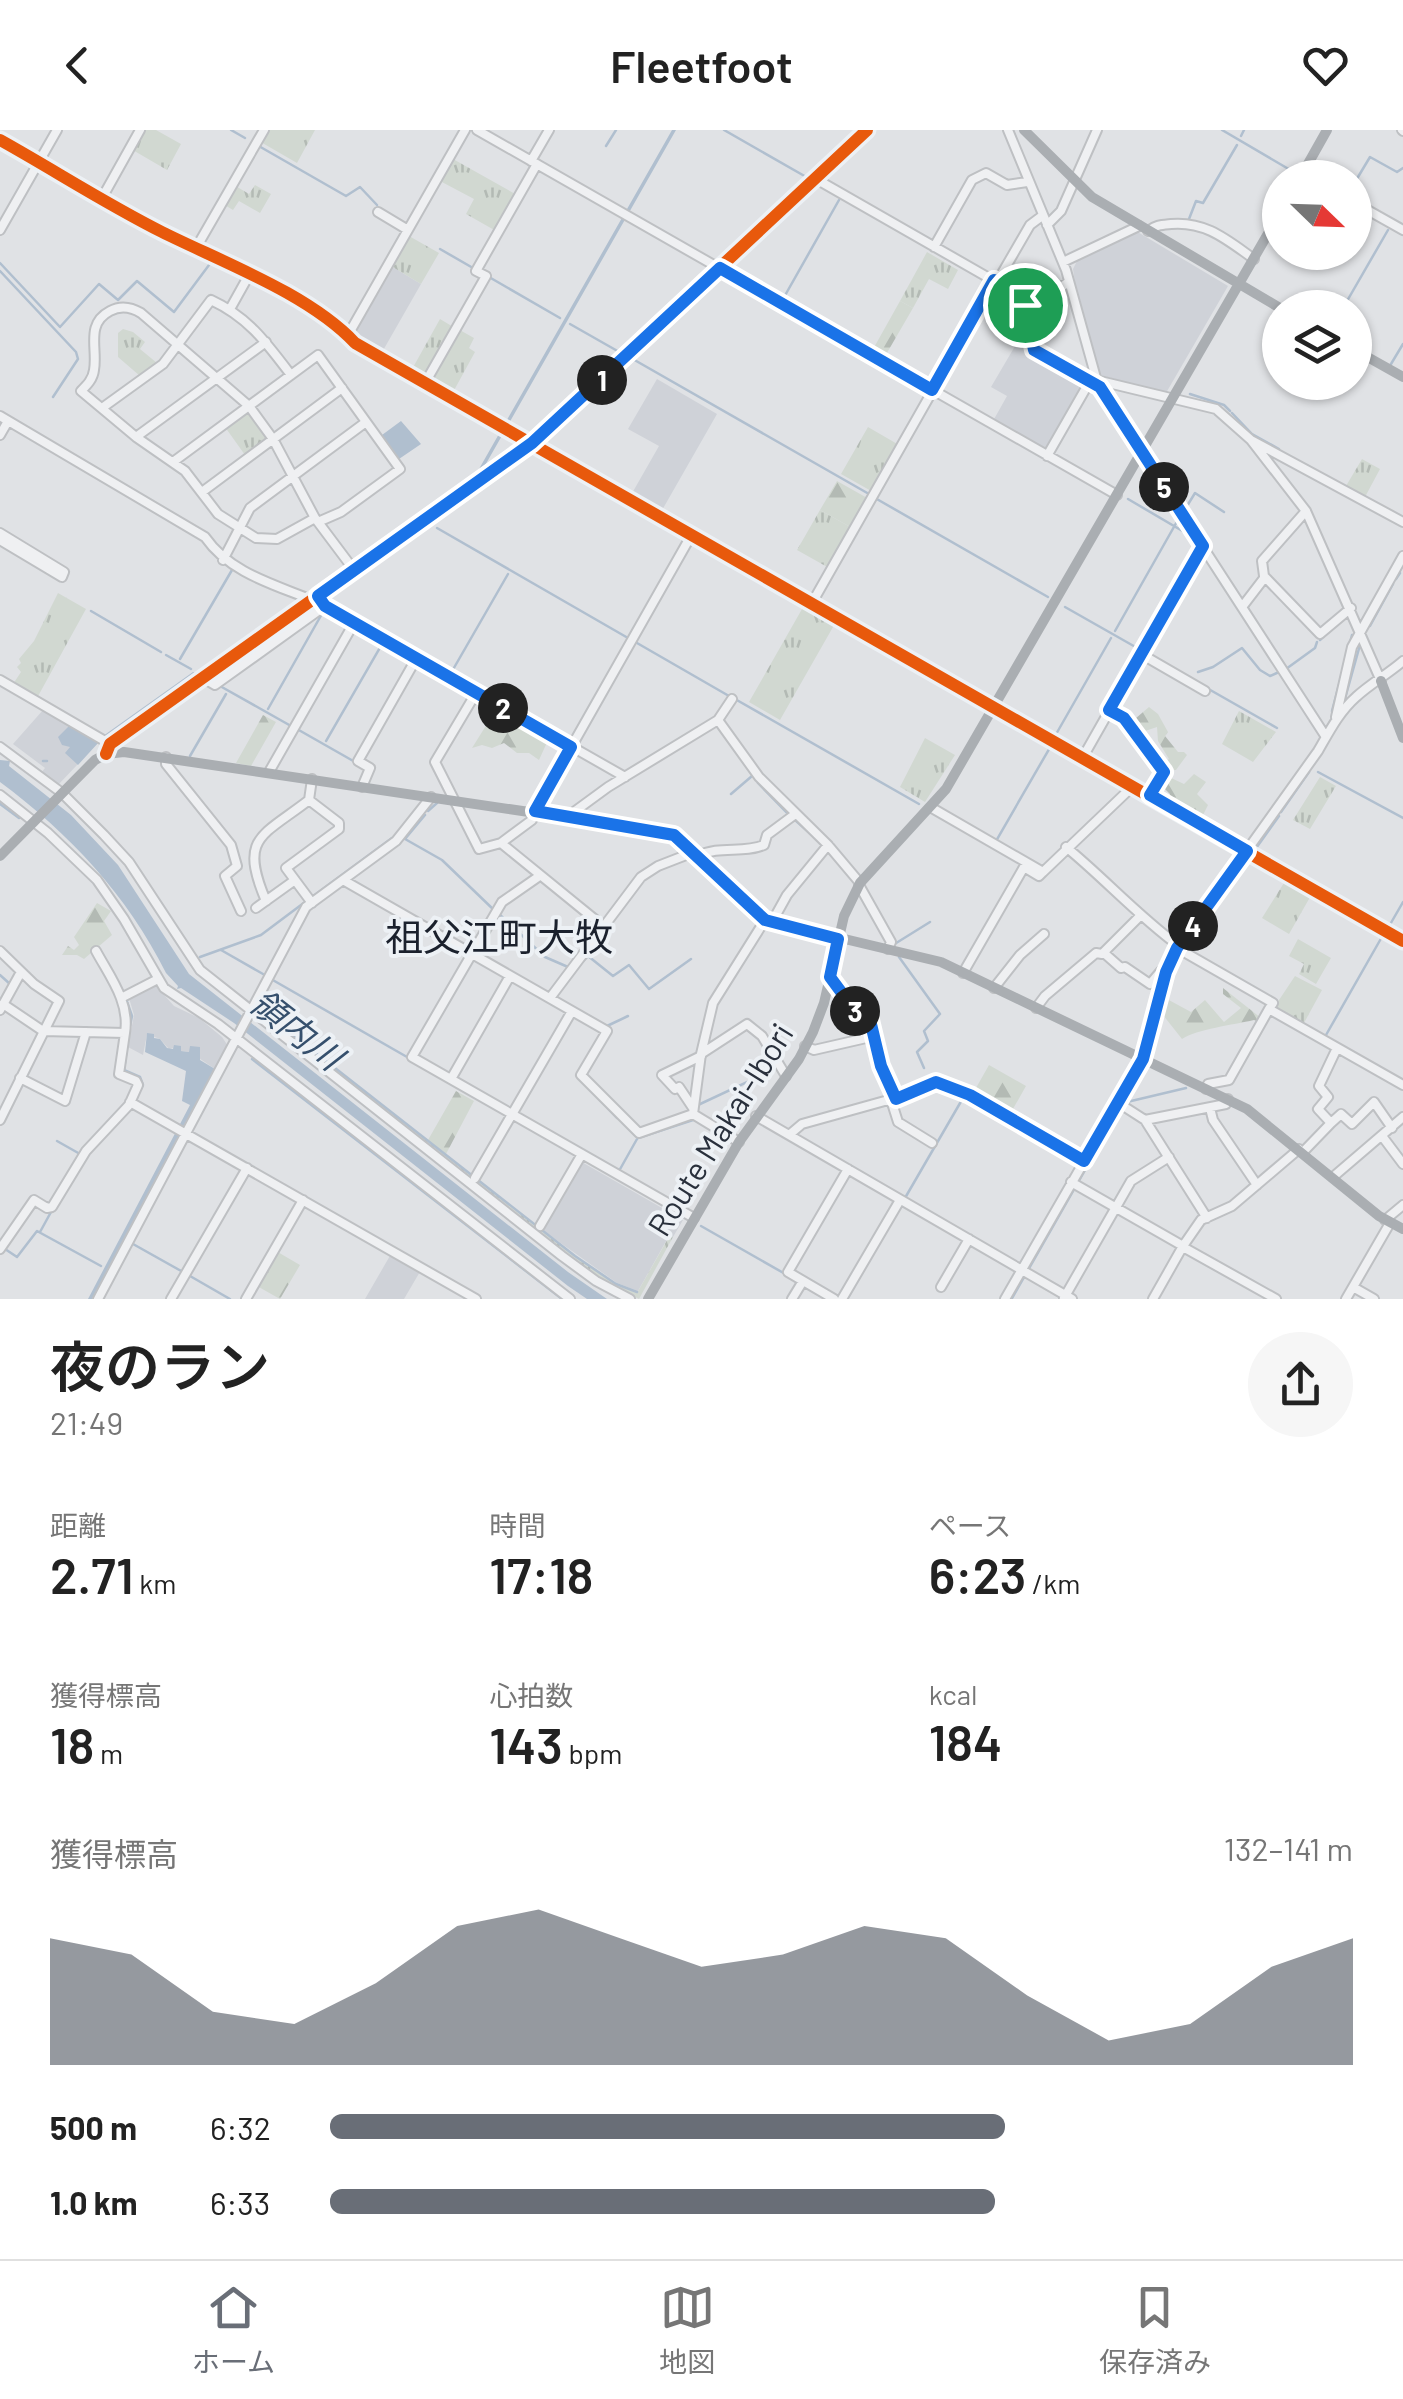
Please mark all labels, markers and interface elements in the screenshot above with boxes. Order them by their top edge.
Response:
icon: back [50,38,105,93]
text: Fleetfoot [610,38,793,92]
icon: heart [1298,38,1353,93]
north arrow [1262,160,1372,270]
map controls [1262,160,1372,400]
pin [983,263,1068,348]
icon: arrive [998,278,1053,333]
button: layers [1262,290,1372,400]
pin: 1 [577,355,627,405]
text: 1 [597,363,607,397]
pin: 5 [1139,462,1189,512]
text: 5 [1156,470,1172,504]
pin: 2 [478,683,528,733]
text: 2 [495,691,511,725]
pin: 4 [1168,901,1218,951]
text: 4 [1185,909,1201,943]
district label: 祖父江町大牧 [385,913,613,959]
water label: 領内川 [243,980,355,1080]
pin: 3 [830,986,880,1036]
text: 3 [847,994,863,1028]
street label: Route Makai-Ibori [639,1016,800,1242]
text: 夜のラン [50,1332,270,1398]
button: share [1248,1332,1353,1437]
text: 21:49 [50,1403,123,1441]
text: 距離 [50,1508,106,1542]
text: 時間 [489,1508,545,1542]
text: ペース [929,1508,1011,1542]
text: 2.71 [50,1544,134,1604]
text: 17:18 [489,1544,593,1604]
text: 6:23 [929,1544,1026,1604]
text: km [134,1566,176,1600]
text: /km [1026,1566,1080,1600]
text: kcal [929,1677,977,1711]
text: 獲得標高 [50,1678,162,1712]
text: 心拍数 [489,1678,573,1712]
text: 184 [929,1711,1002,1771]
text: 18 [50,1714,94,1774]
text: 143 [489,1714,563,1774]
text: m [94,1736,123,1770]
text: bpm [563,1736,622,1770]
text: 132–141 m [1224,1829,1353,1867]
text: 獲得標高 [50,1834,178,1872]
text: 500 m [50,2108,137,2146]
text: 6:32 [210,2108,271,2146]
text: 1.0 km [50,2183,138,2221]
text: 6:33 [210,2183,270,2221]
tab: ホーム [192,2280,275,2380]
tab: 地図 [659,2280,715,2380]
tab: 保存済み [1099,2280,1211,2380]

